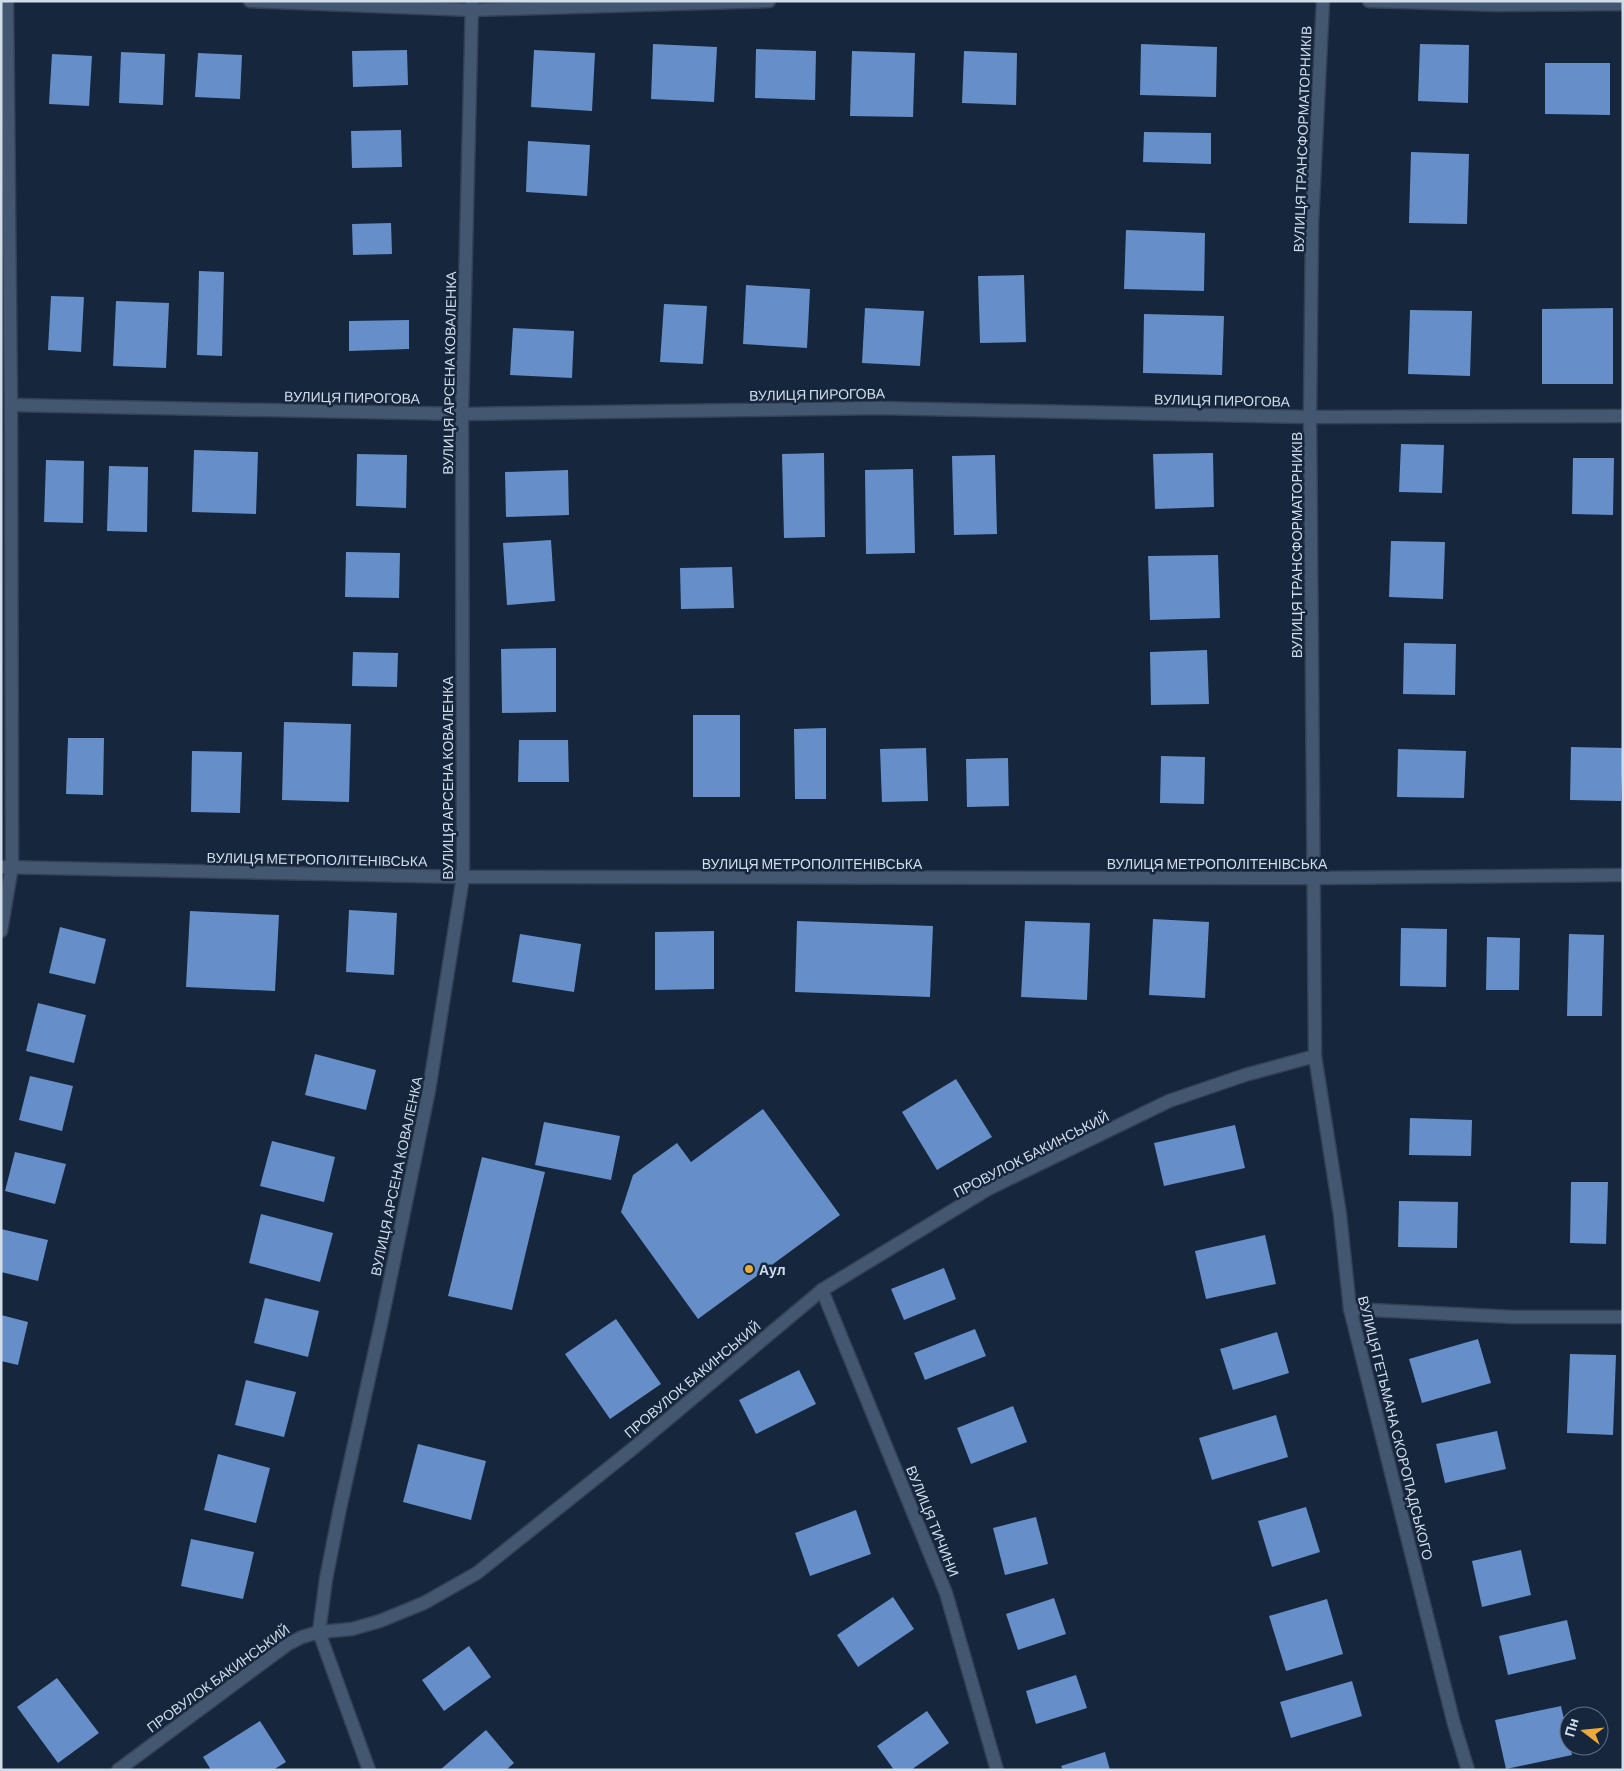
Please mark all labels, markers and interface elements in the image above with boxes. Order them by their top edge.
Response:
street label: ВУЛИЦЯ ТРАНСФОРМАТОРНИКІВ [1290,25,1314,253]
street label: ВУЛИЦЯ АРСЕНА КОВАЛЕНКА [439,270,459,475]
street label: ВУЛИЦЯ ПИРОГОВА [749,384,886,404]
street label: ВУЛИЦЯ ПИРОГОВА [284,387,421,407]
street label: ВУЛИЦЯ ПИРОГОВА [1154,390,1291,410]
street label: ВУЛИЦЯ ТРАНСФОРМАТОРНИКІВ [1288,432,1305,658]
street label: ВУЛИЦЯ АРСЕНА КОВАЛЕНКА [439,676,456,880]
street label: ВУЛИЦЯ МЕТРОПОЛІТЕНІВСЬКА [207,849,428,869]
street label: ВУЛИЦЯ МЕТРОПОЛІТЕНІВСЬКА [702,855,923,872]
street label: ВУЛИЦЯ МЕТРОПОЛІТЕНІВСЬКА [1107,855,1328,872]
street label: ВУЛИЦЯ АРСЕНА КОВАЛЕНКА [367,1074,426,1277]
street label: ПРОВУЛОК БАКИНСЬКИЙ [950,1107,1112,1201]
place label: Аул [759,1261,786,1278]
marker: Аул [743,1263,755,1275]
street label: ВУЛИЦЯ ГЕТЬМАНА СКОРОПАДСЬКОГО [1355,1294,1437,1562]
street label: ПРОВУЛОК БАКИНСЬКИЙ [620,1317,764,1441]
street label: ВУЛИЦЯ ТИЧИНИ [903,1463,963,1579]
street label: ПРОВУЛОК БАКИНСЬКИЙ [143,1620,293,1736]
north arrow [1559,1706,1609,1756]
text: Пн [1560,1716,1582,1739]

